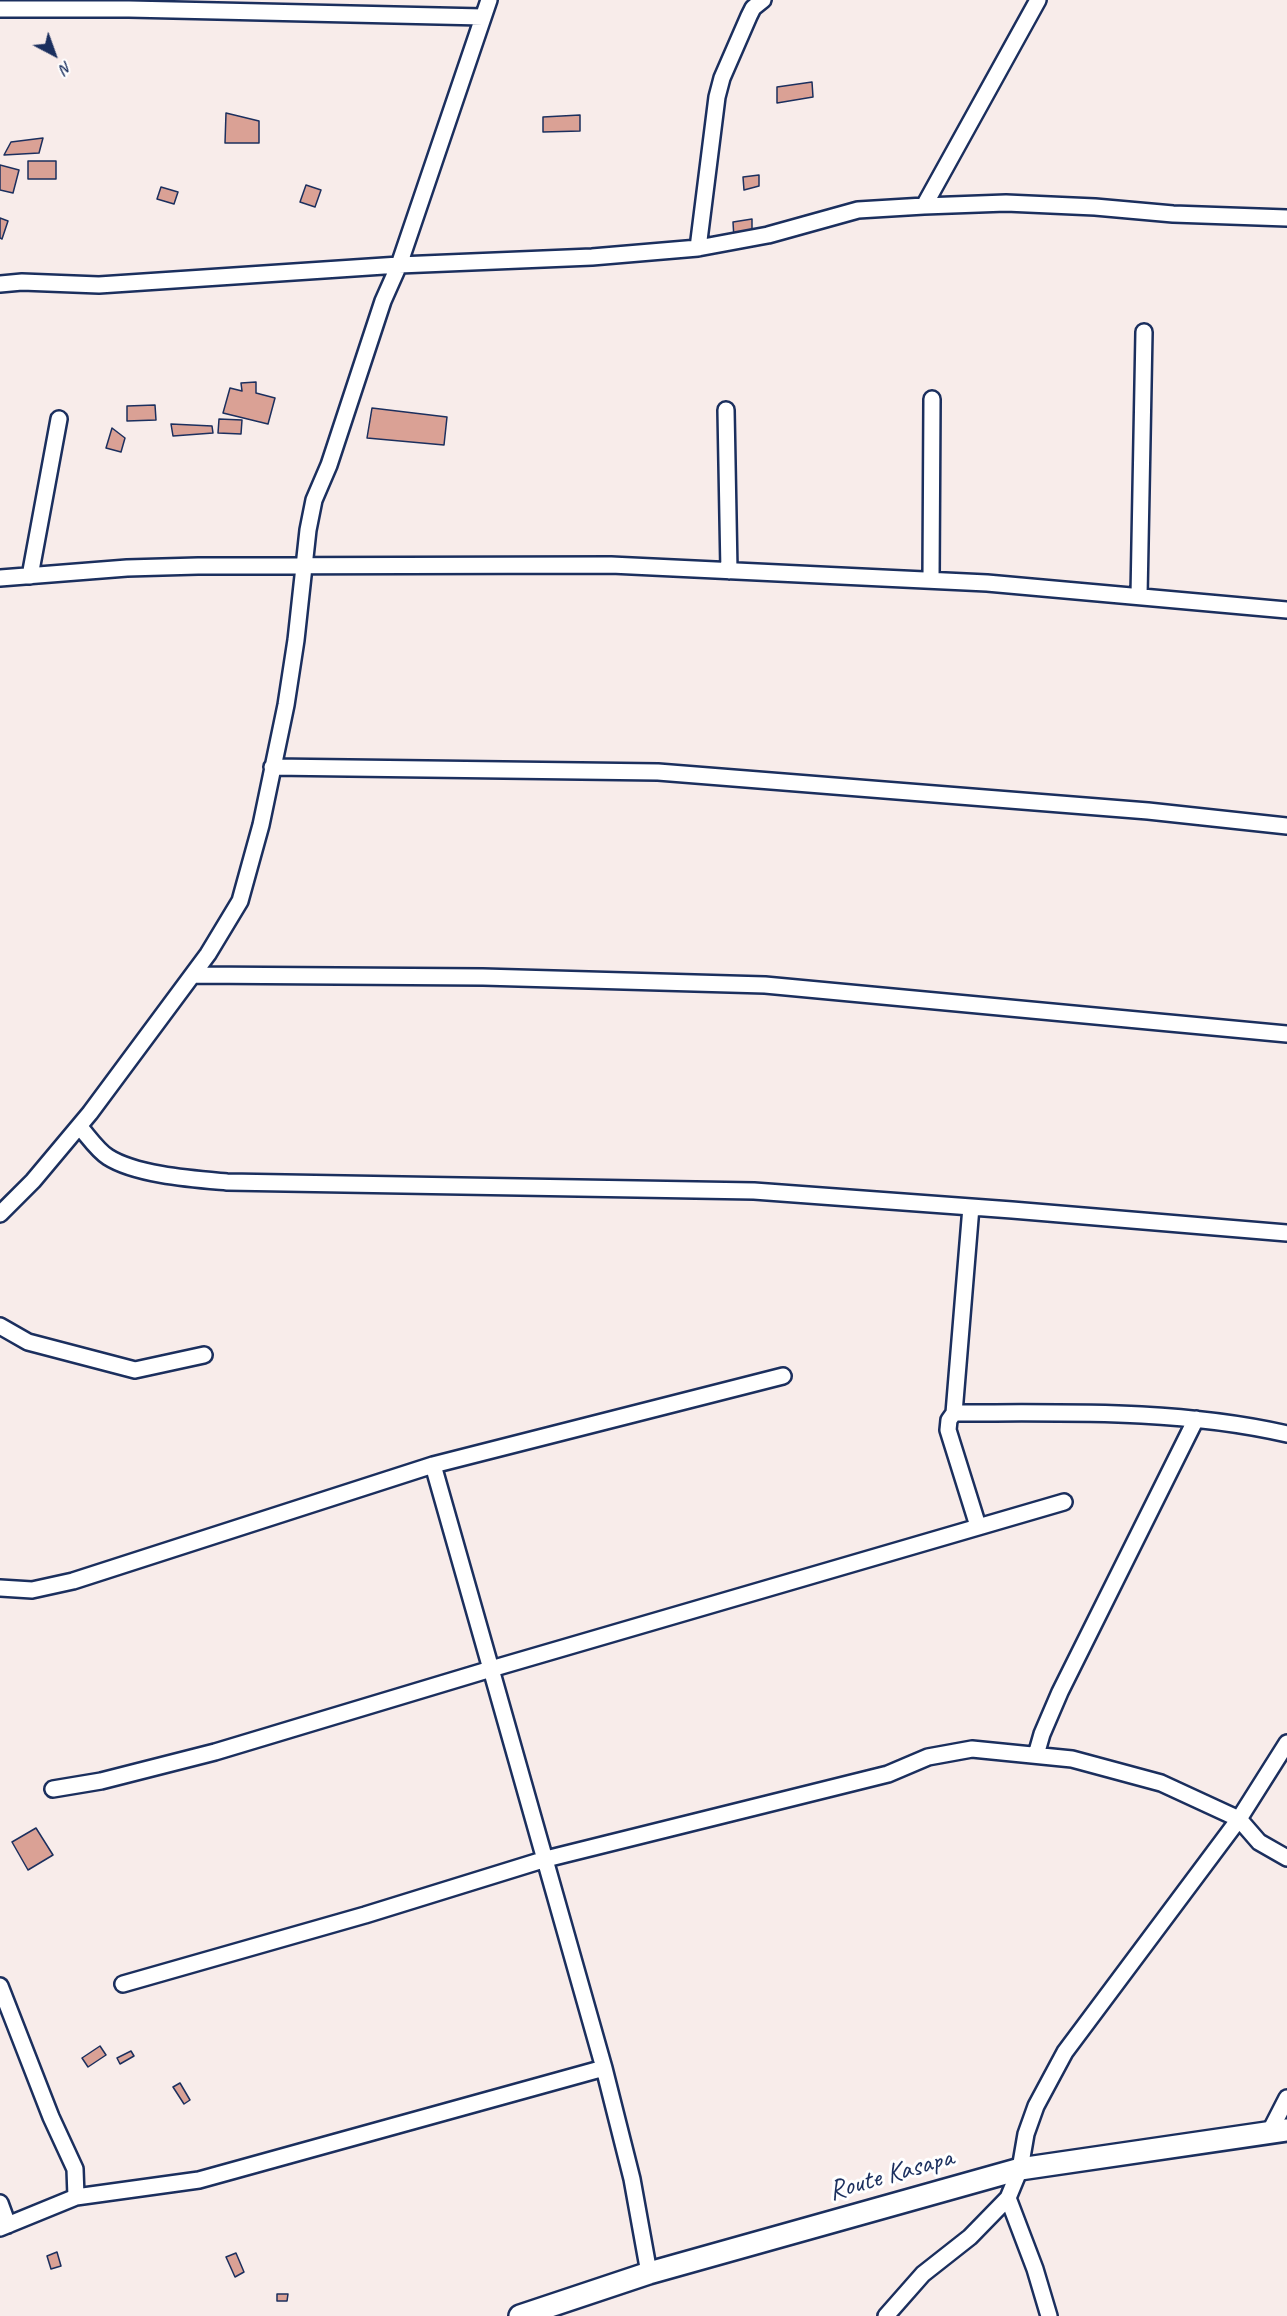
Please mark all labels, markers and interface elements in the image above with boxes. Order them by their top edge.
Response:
north arrow [24,24,84,84]
text: N [56,57,76,78]
street label: Route Kasapa [825,2141,957,2209]

